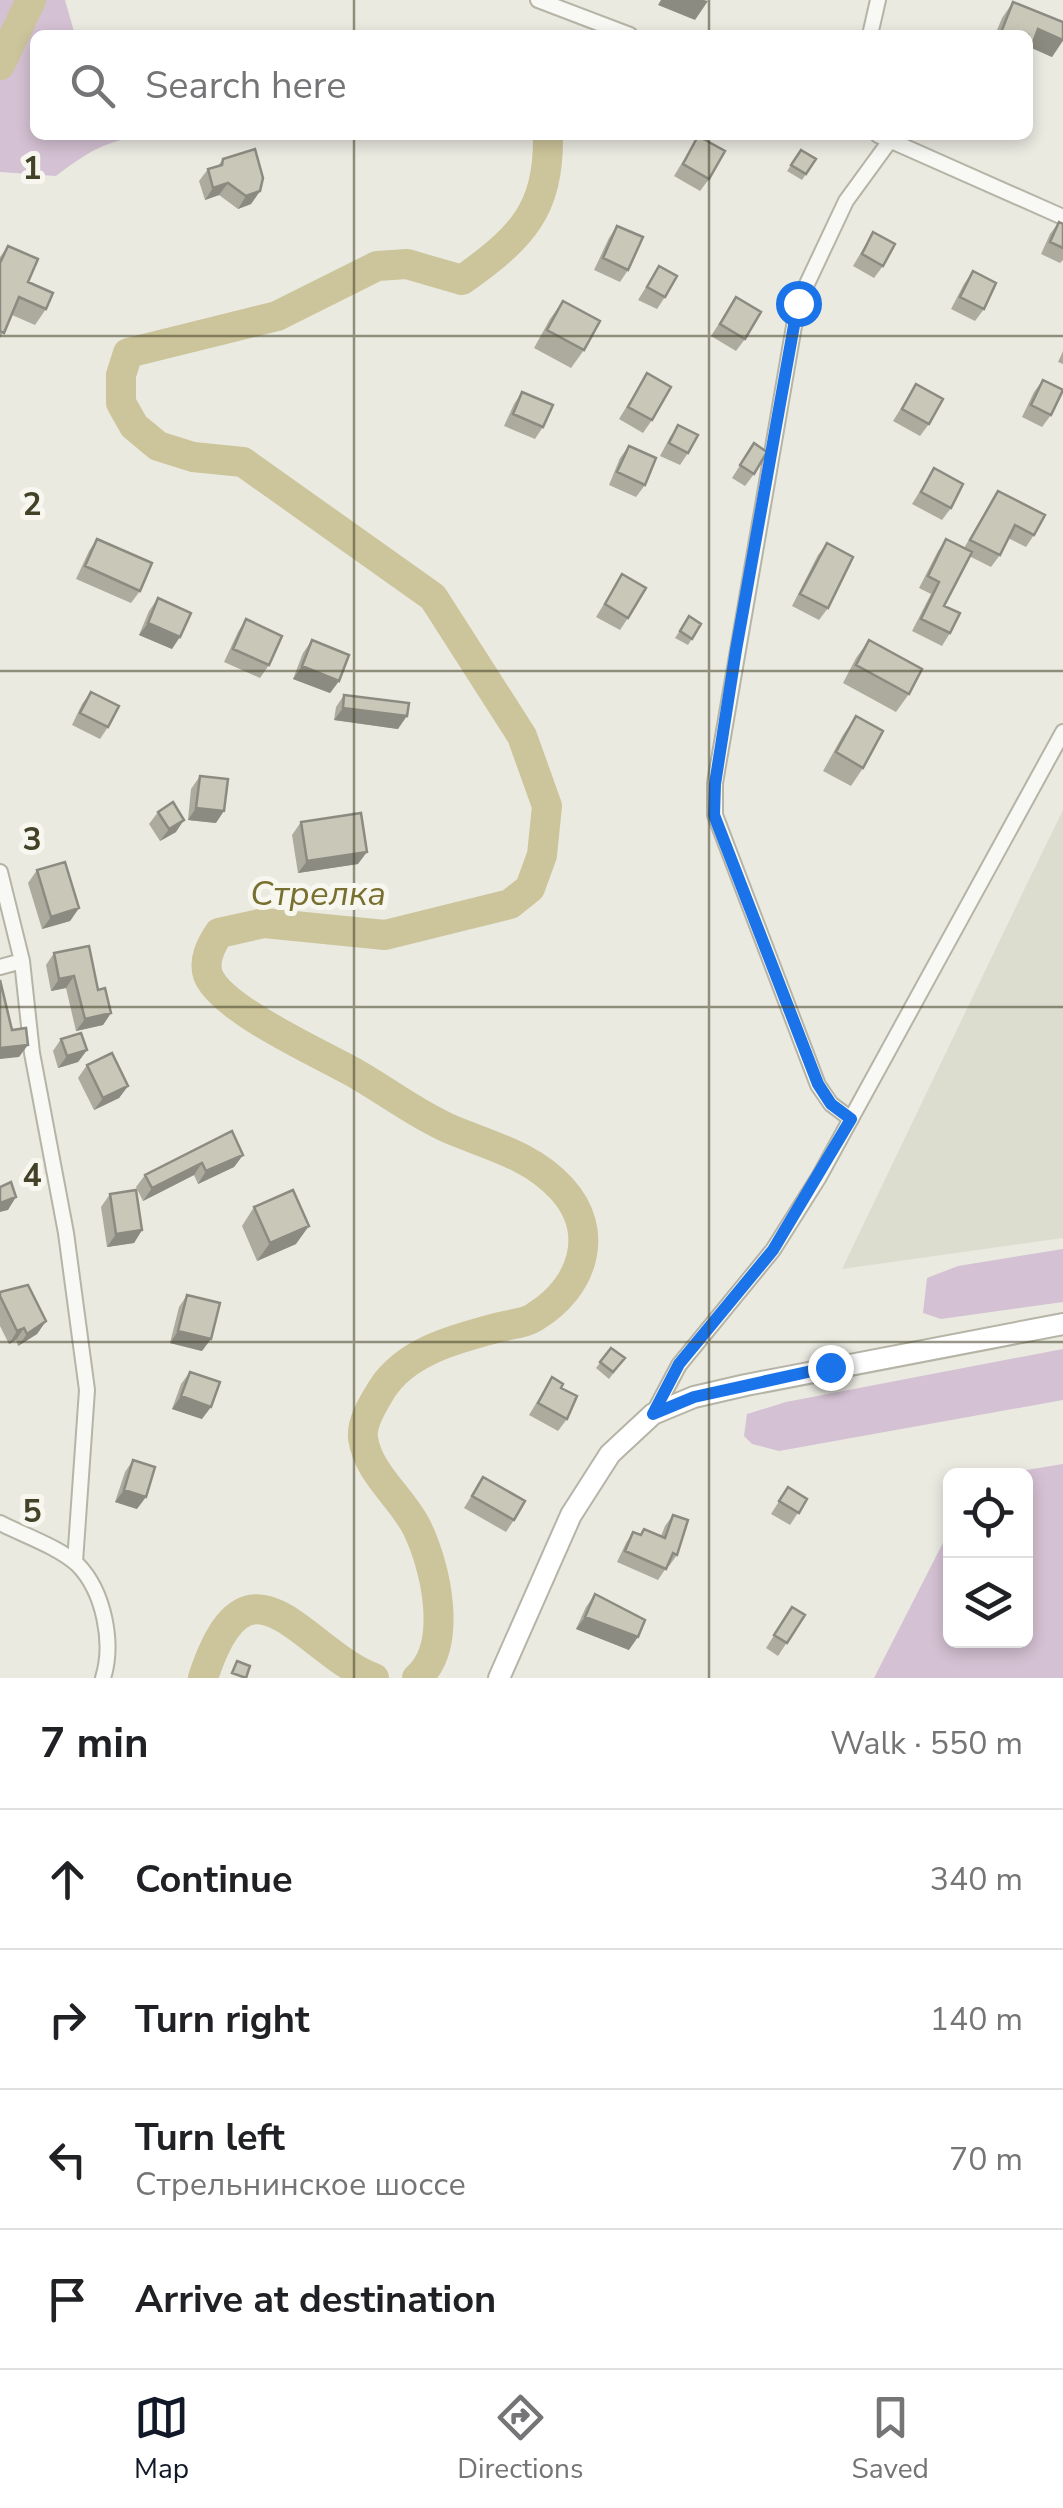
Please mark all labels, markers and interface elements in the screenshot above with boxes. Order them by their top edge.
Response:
search box [30,30,1033,140]
icon: search [65,58,120,113]
text: Search here [145,60,346,111]
text: 1 [22,147,42,190]
route start [776,281,822,327]
text: 2 [22,483,42,526]
text: 3 [22,818,42,861]
water label: Стрелка [250,870,386,917]
text: 4 [22,1154,42,1197]
route end [808,1345,854,1391]
map controls [943,1468,1033,1648]
button: locate [943,1468,1033,1558]
text: 5 [22,1490,42,1533]
button: layers [943,1558,1033,1648]
text: 7 min [40,1715,149,1772]
text: Walk · 550 m [830,1722,1023,1765]
icon: ahead [40,1852,95,1907]
text: Continue [135,1854,293,1905]
text: 340 m [930,1858,1023,1901]
icon: right [40,1992,95,2047]
text: Turn right [135,1994,310,2045]
text: 140 m [930,1998,1023,2041]
text: Turn left [135,2112,285,2163]
icon: left [40,2132,95,2187]
text: 70 m [949,2138,1023,2181]
text: Стрельнинское шоссе [135,2163,466,2206]
icon: arrive [40,2272,95,2327]
text: Arrive at destination [135,2274,496,2325]
tab: Map [134,2390,189,2488]
tab: Directions [457,2390,583,2488]
tab: Saved [852,2390,929,2488]

